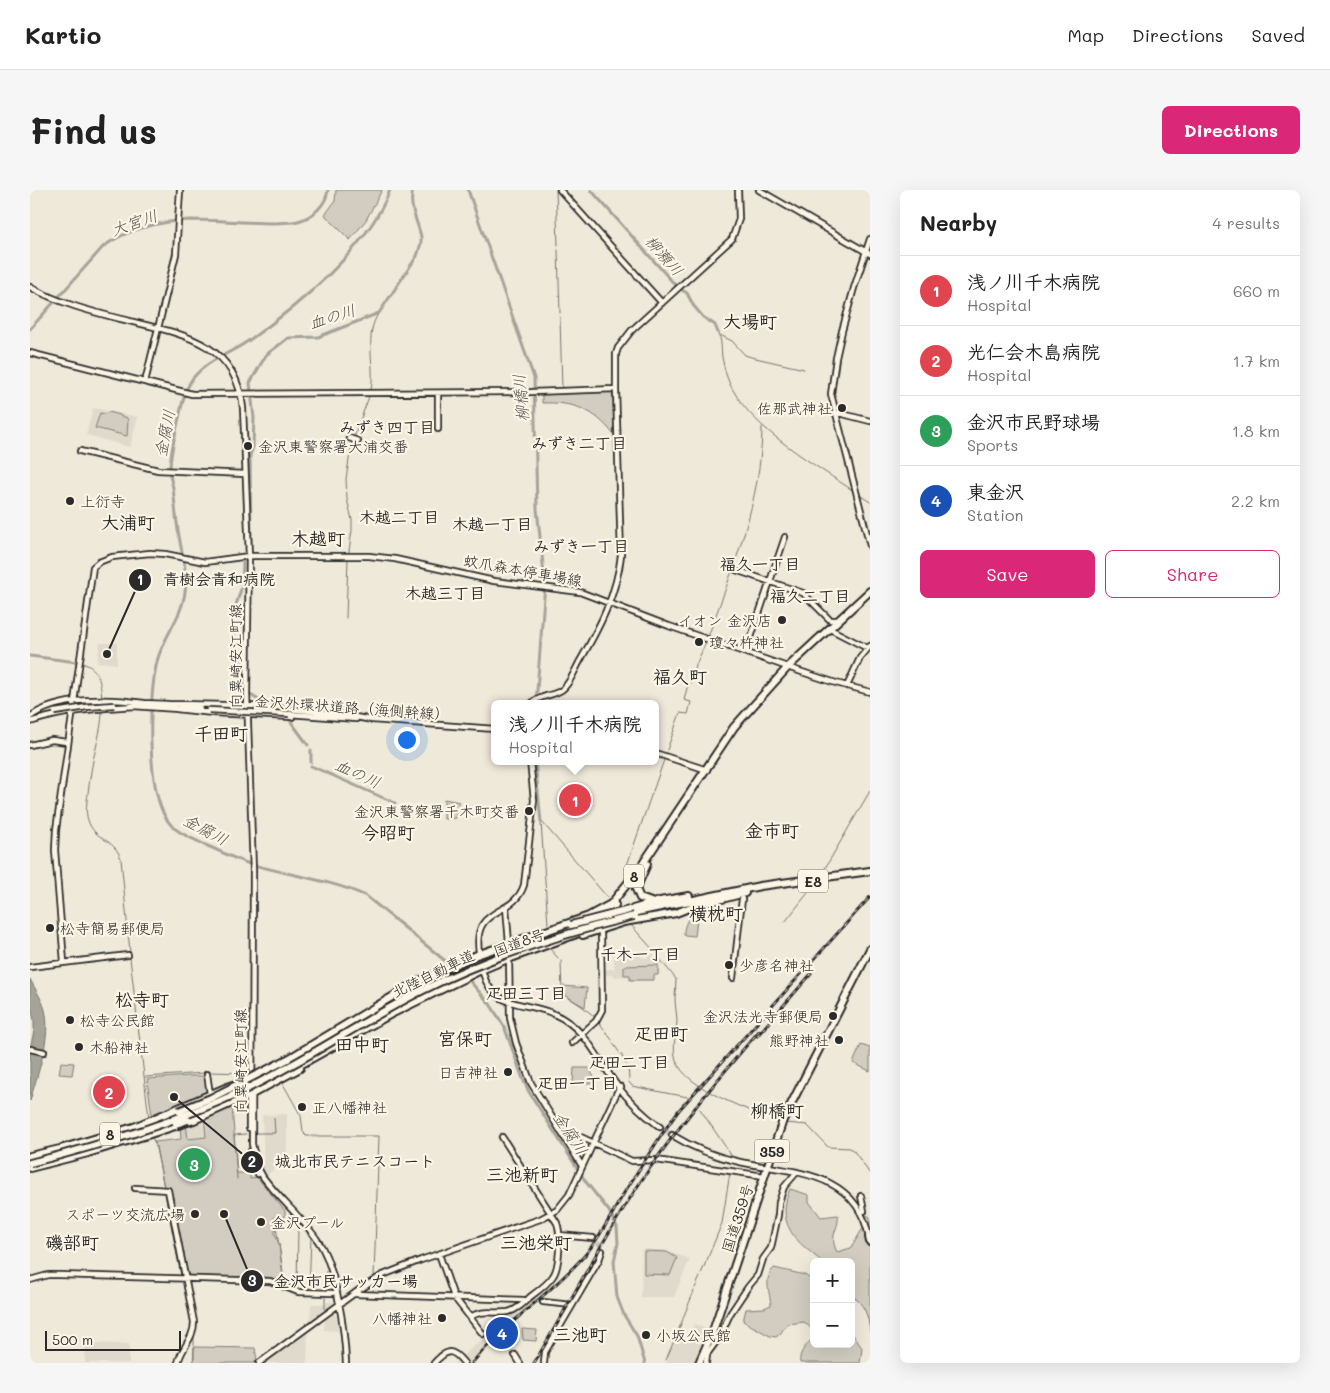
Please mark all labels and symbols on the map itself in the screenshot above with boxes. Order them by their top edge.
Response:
water label: 大宮川 [108,204,160,240]
water label: 柳瀬川 [641,230,689,280]
water label: 血の川 [306,299,358,333]
district label: 大場町 [723,309,777,333]
water label: 柳橋川 [507,373,533,423]
place label: 佐那武神社 [757,398,832,418]
marker: 佐那武神社 [836,402,848,414]
water label: 金腐川 [149,407,179,459]
district label: みずき四丁目 [339,416,435,437]
district label: みずき二丁目 [531,432,627,453]
place label: 金沢東警察署大浦交番 [258,436,408,456]
marker: 金沢東警察署大浦交番 [242,440,254,452]
place label: 上衍寺 [80,491,125,511]
marker: 上衍寺 [64,495,76,507]
district label: 木越二丁目 [359,506,439,527]
district label: 大浦町 [101,510,155,534]
district label: 木越一丁目 [452,513,532,534]
district label: 木越町 [291,526,345,550]
district label: みずき一丁目 [533,535,629,556]
street label: 蚊爪森本停車場線 [462,550,584,590]
district label: 福久一丁目 [720,553,800,574]
callout: 青樹会青和病院 [128,564,285,595]
text: 青樹会青和病院 [163,568,275,589]
text: 1 [137,569,143,589]
district label: 木越三丁目 [405,582,485,603]
district label: 福久二丁目 [770,585,850,606]
street label: 向粟崎安江町線 [225,603,245,709]
place label: イオン 金沢店 [678,610,772,630]
marker: イオン 金沢店 [776,614,788,626]
place label: 瓊々杵神社 [709,632,784,652]
marker: 瓊々杵神社 [693,636,705,648]
district label: 福久町 [653,664,707,688]
street label: 金沢外環状道路（海側幹線） [254,690,450,724]
district label: 千田町 [194,721,248,745]
your location [394,727,420,753]
water label: 血の川 [332,754,384,792]
pin: 1 [559,781,591,819]
place label: 金沢東警察署千木町交番 [354,801,519,821]
marker: 金沢東警察署千木町交番 [523,805,535,817]
water label: 金腐川 [180,808,232,850]
district label: 金市町 [745,818,799,842]
district label: 今昭町 [361,820,415,844]
road number: 8 [624,864,644,888]
road number: E8 [798,869,828,892]
district label: 横枕町 [689,901,743,925]
place label: 松寺簡易郵便局 [60,918,165,938]
marker: 松寺簡易郵便局 [44,922,56,934]
street label: 国道8号 [490,923,548,961]
district label: 千木一丁目 [600,943,680,964]
street label: 北陸自動車道 [388,944,478,1002]
place label: 少彦名神社 [739,955,814,975]
marker: 少彦名神社 [723,959,735,971]
district label: 疋田三丁目 [486,982,566,1003]
district label: 松寺町 [115,987,169,1011]
place label: 金沢法光寺郵便局 [703,1006,823,1026]
street label: 向粟崎安江町線 [230,1008,250,1114]
place label: 松寺公民館 [80,1010,155,1030]
marker: 金沢法光寺郵便局 [827,1010,839,1022]
marker: 松寺公民館 [64,1014,76,1026]
district label: 疋田町 [634,1021,688,1045]
district label: 宮保町 [438,1026,492,1050]
place label: 熊野神社 [769,1030,829,1050]
district label: 田中町 [335,1032,389,1056]
marker: 熊野神社 [833,1034,845,1046]
place label: 木船神社 [89,1037,149,1057]
marker: 木船神社 [73,1041,85,1053]
district label: 疋田二丁目 [589,1051,669,1072]
place label: 日吉神社 [438,1062,498,1082]
marker: 日吉神社 [502,1066,514,1078]
district label: 疋田一丁目 [537,1072,617,1093]
pin: 2 [93,1073,125,1111]
place label: 正八幡神社 [312,1097,387,1117]
district label: 柳橋町 [750,1098,804,1122]
marker: 正八幡神社 [296,1101,308,1113]
water label: 金腐川 [549,1107,593,1159]
road number: 8 [100,1122,120,1146]
road number: 359 [754,1139,790,1162]
pin: 3 [178,1145,210,1183]
callout: 城北市民テニスコート [240,1146,445,1177]
text: 城北市民テニスコート [275,1150,435,1171]
text: 2 [248,1151,256,1171]
district label: 三池新町 [486,1162,558,1186]
street label: 国道359号 [716,1181,758,1255]
place label: スポーツ交流広場 [65,1204,185,1224]
marker: スポーツ交流広場 [189,1208,201,1220]
place label: 金沢プール [271,1212,344,1232]
marker: 金沢プール [255,1216,267,1228]
district label: 磯部町 [45,1230,99,1254]
district label: 三池栄町 [500,1230,572,1254]
callout: 金沢市民サッカー場 [239,1265,428,1296]
text: 3 [247,1270,257,1290]
text: 金沢市民サッカー場 [274,1270,418,1291]
place label: 八幡神社 [372,1308,432,1328]
marker: 八幡神社 [436,1312,448,1324]
pin: 4 [486,1314,518,1352]
district label: 三池町 [553,1322,607,1346]
place label: 小坂公民館 [656,1325,731,1345]
scale bar [45,1328,181,1351]
marker: 小坂公民館 [640,1329,652,1341]

